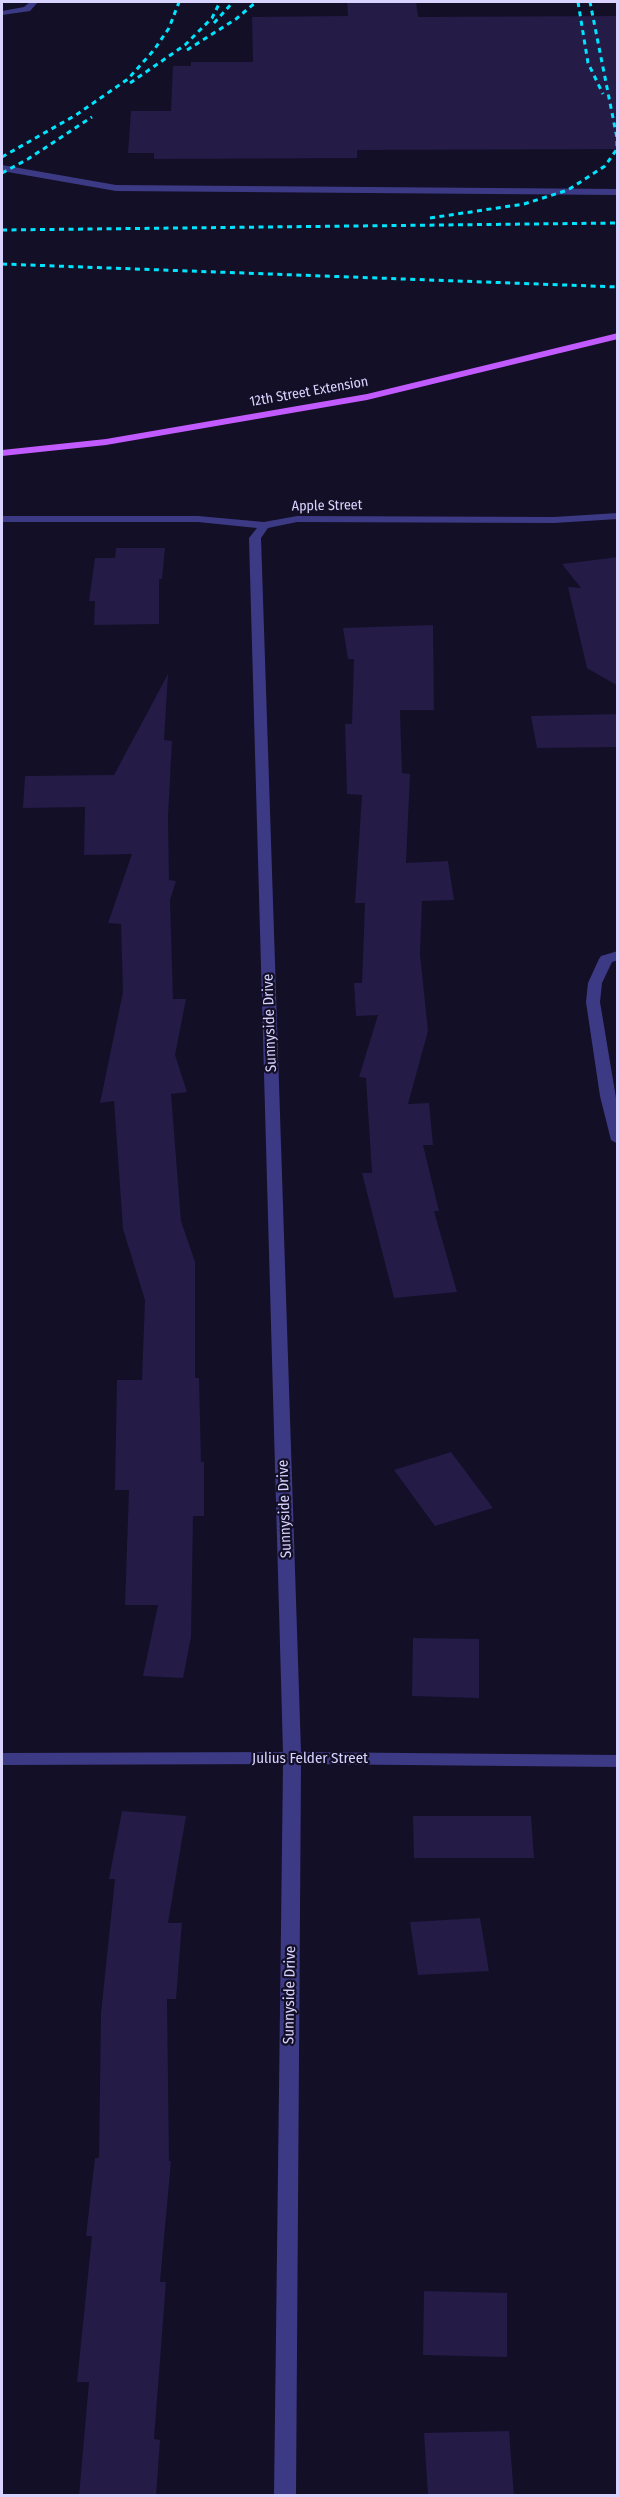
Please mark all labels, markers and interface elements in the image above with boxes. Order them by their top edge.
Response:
street label: 12th Street Extension [248,373,370,411]
street label: Apple Street [292,497,362,515]
street label: Sunnyside Drive [259,973,281,1073]
street label: Sunnyside Drive [274,1459,296,1559]
street label: Julius Felder Street [252,1750,368,1768]
street label: Sunnyside Drive [280,1946,300,2044]

